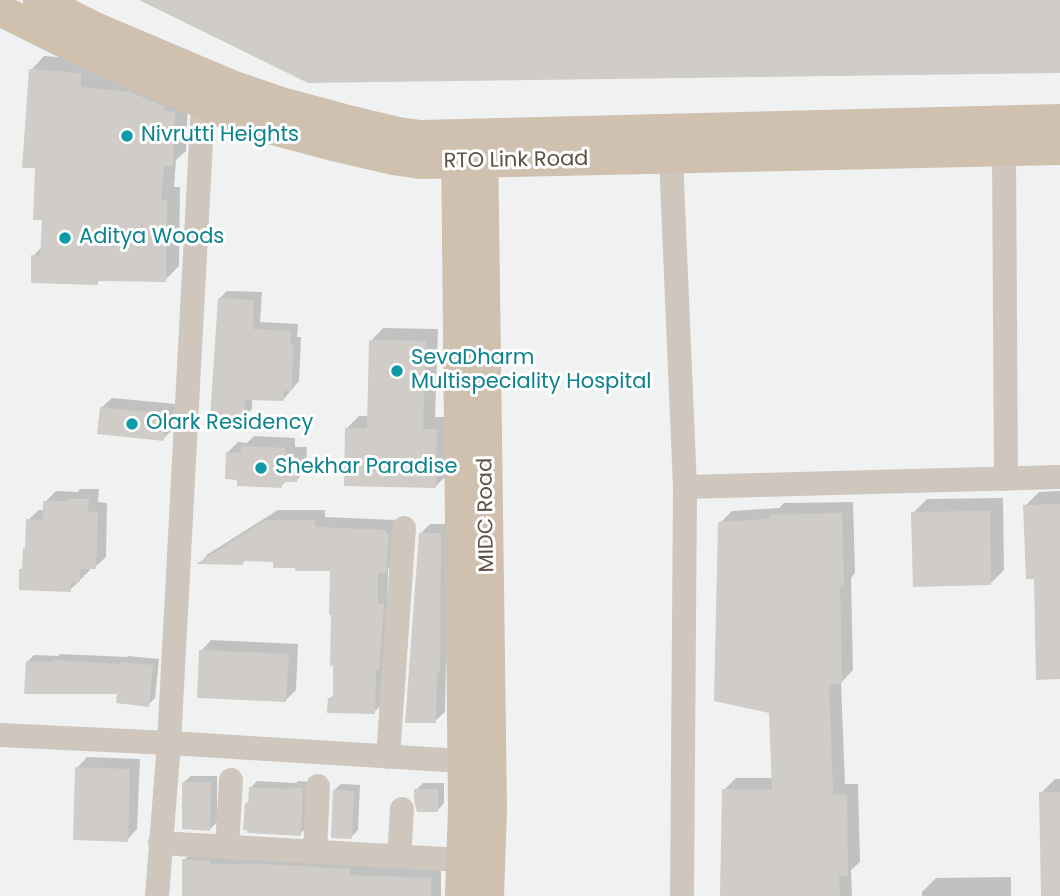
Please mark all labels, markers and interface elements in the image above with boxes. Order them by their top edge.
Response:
place label: Nivrutti Heights [141,123,299,149]
marker: Nivrutti Heights [119,128,135,144]
street label: RTO Link Road [443,147,589,175]
place label: Aditya Woods [79,225,224,251]
marker: Aditya Woods [57,230,73,246]
place label: SevaDharm Multispeciality Hospital [411,346,651,396]
marker: SevaDharm Multispeciality Hospital [389,363,405,379]
place label: Olark Residency [146,411,313,437]
marker: Olark Residency [124,416,140,432]
place label: Shekhar Paradise [275,455,457,481]
street label: MIDC Road [473,458,501,572]
marker: Shekhar Paradise [253,460,269,476]

